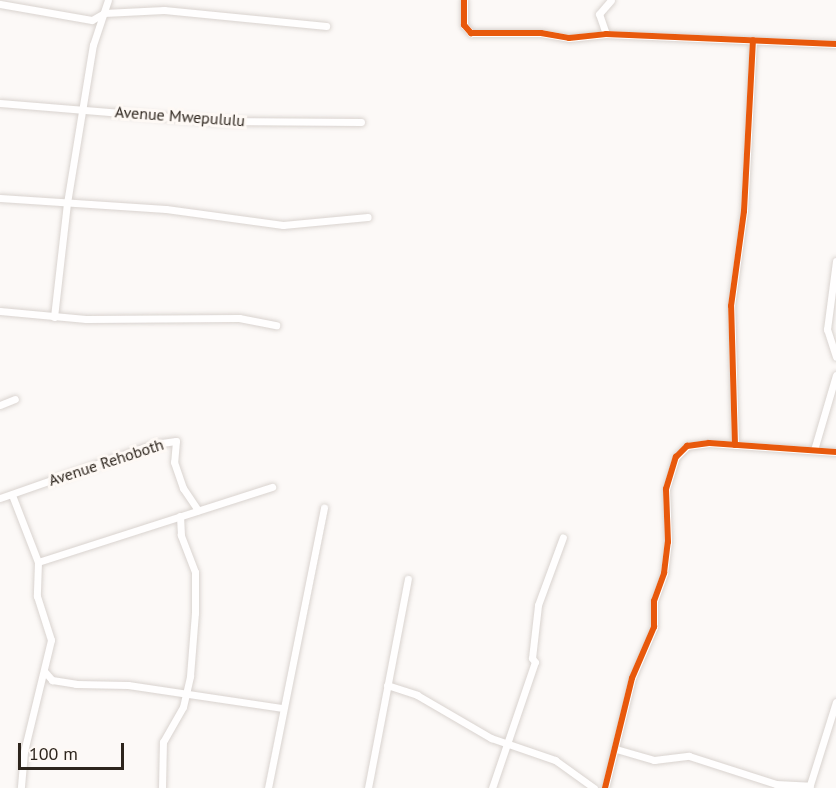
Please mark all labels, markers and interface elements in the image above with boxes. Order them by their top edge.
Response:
street label: Avenue Mwepululu [114,102,246,130]
street label: Avenue Rehoboth [46,434,166,490]
scale bar [21,731,128,769]
text: 100 m [29,742,78,765]

